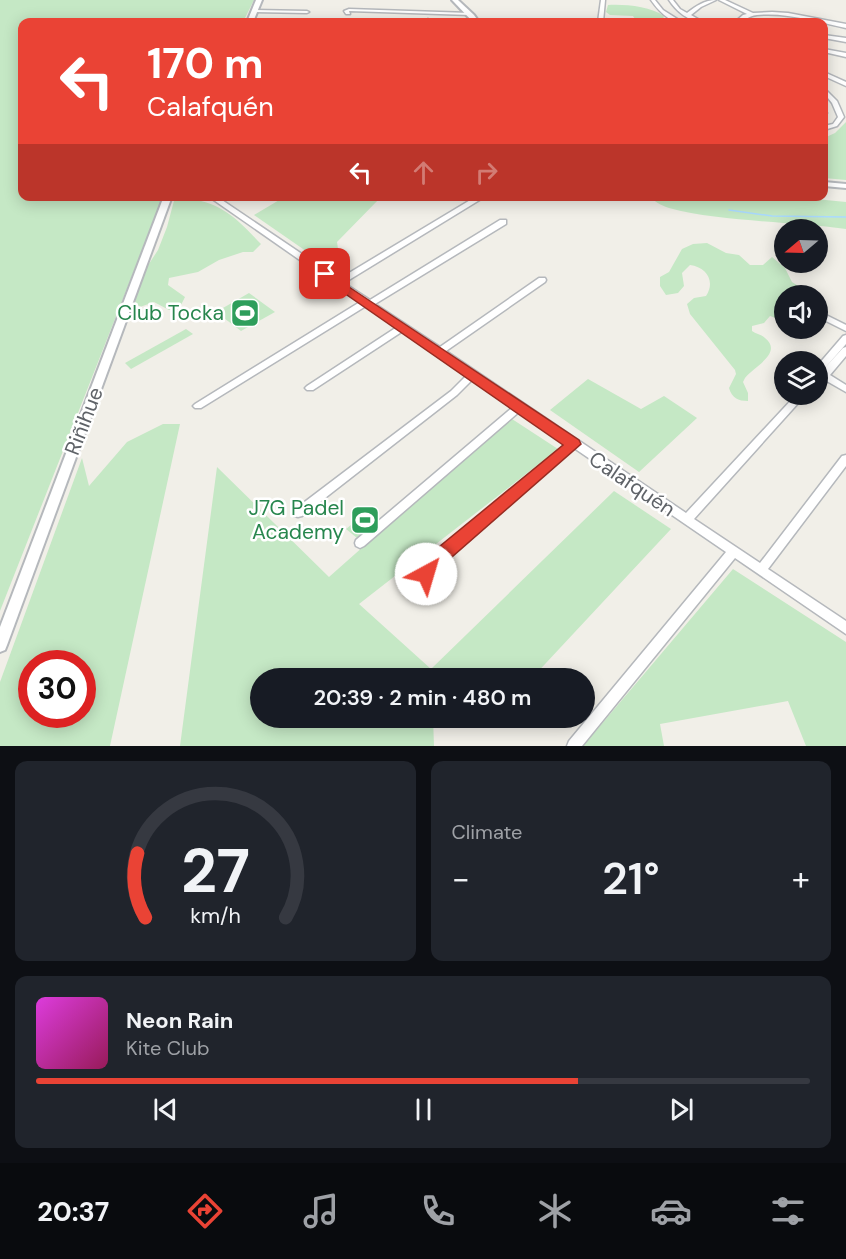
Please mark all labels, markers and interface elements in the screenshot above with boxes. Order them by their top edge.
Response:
text: 170 m [147,36,264,91]
icon: left [48,42,126,120]
text: Calafquén [147,89,274,124]
icon: left [344,156,377,189]
icon: ahead [407,156,440,189]
icon: right [470,156,503,189]
north arrow [774,219,828,273]
map controls [774,219,828,405]
pin [299,248,350,299]
icon: arrive [308,257,341,290]
button: sound [774,285,828,339]
sports icon: Club Tocka [229,297,261,329]
place label: Club Tocka [117,299,224,327]
button: layers [774,351,828,405]
street label: Riñihue [58,383,110,459]
street label: Calafquén [583,445,681,523]
place label: J7G Padel Academy [248,494,344,546]
sports icon: J7G Padel Academy [349,504,381,536]
position arrow [394,542,458,606]
speed limit sign: 30 [18,650,96,728]
text: 20:39 · 2 min · 480 m [314,683,532,712]
text: Climate [452,819,522,845]
text: 27 [181,830,250,911]
text: 21° [602,849,660,908]
text: − [452,857,470,900]
text: + [792,857,810,900]
text: km/h [190,902,241,930]
text: Neon Rain [126,1006,233,1035]
text: Kite Club [126,1035,210,1061]
icon: previous [149,1093,182,1126]
icon: pause [407,1093,440,1126]
icon: next [665,1093,698,1126]
icon: directions [184,1190,226,1232]
icon: music [300,1190,342,1232]
icon: phone [417,1190,459,1232]
icon: climate [534,1190,576,1232]
icon: car [650,1190,692,1232]
icon: filters [767,1190,809,1232]
text: 20:37 [37,1194,109,1229]

